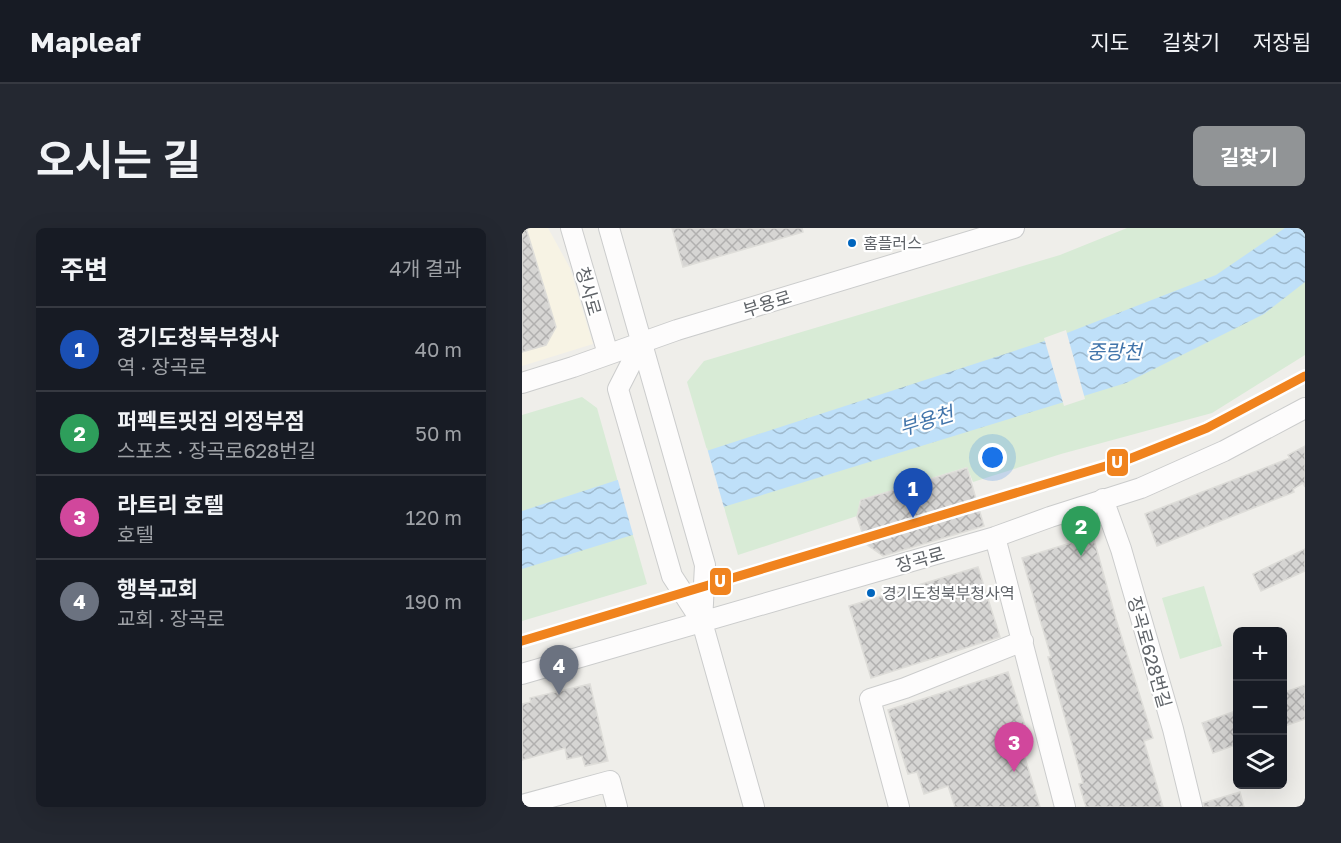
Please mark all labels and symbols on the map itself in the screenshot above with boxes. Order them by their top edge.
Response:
place label: 홈플러스 [863,233,922,253]
marker: 홈플러스 [846,237,858,249]
street label: 청사로 [572,264,606,318]
street label: 부용로 [740,285,794,321]
water label: 중랑천 [1086,339,1144,363]
water label: 부용천 [896,400,958,440]
your location [978,443,1007,472]
line badge: U [1106,448,1129,477]
text: U [1111,452,1123,472]
pin: 1 [894,468,932,518]
pin: 2 [1062,506,1100,556]
street label: 장곡로 [893,542,947,576]
line badge: U [709,567,732,596]
text: U [714,571,726,591]
place label: 경기도청북부청사역 [882,583,1014,603]
marker: 경기도청북부청사역 [865,587,877,599]
street label: 장곡로628번길 [1124,594,1176,710]
pin: 4 [540,646,579,695]
pin: 3 [994,722,1034,772]

